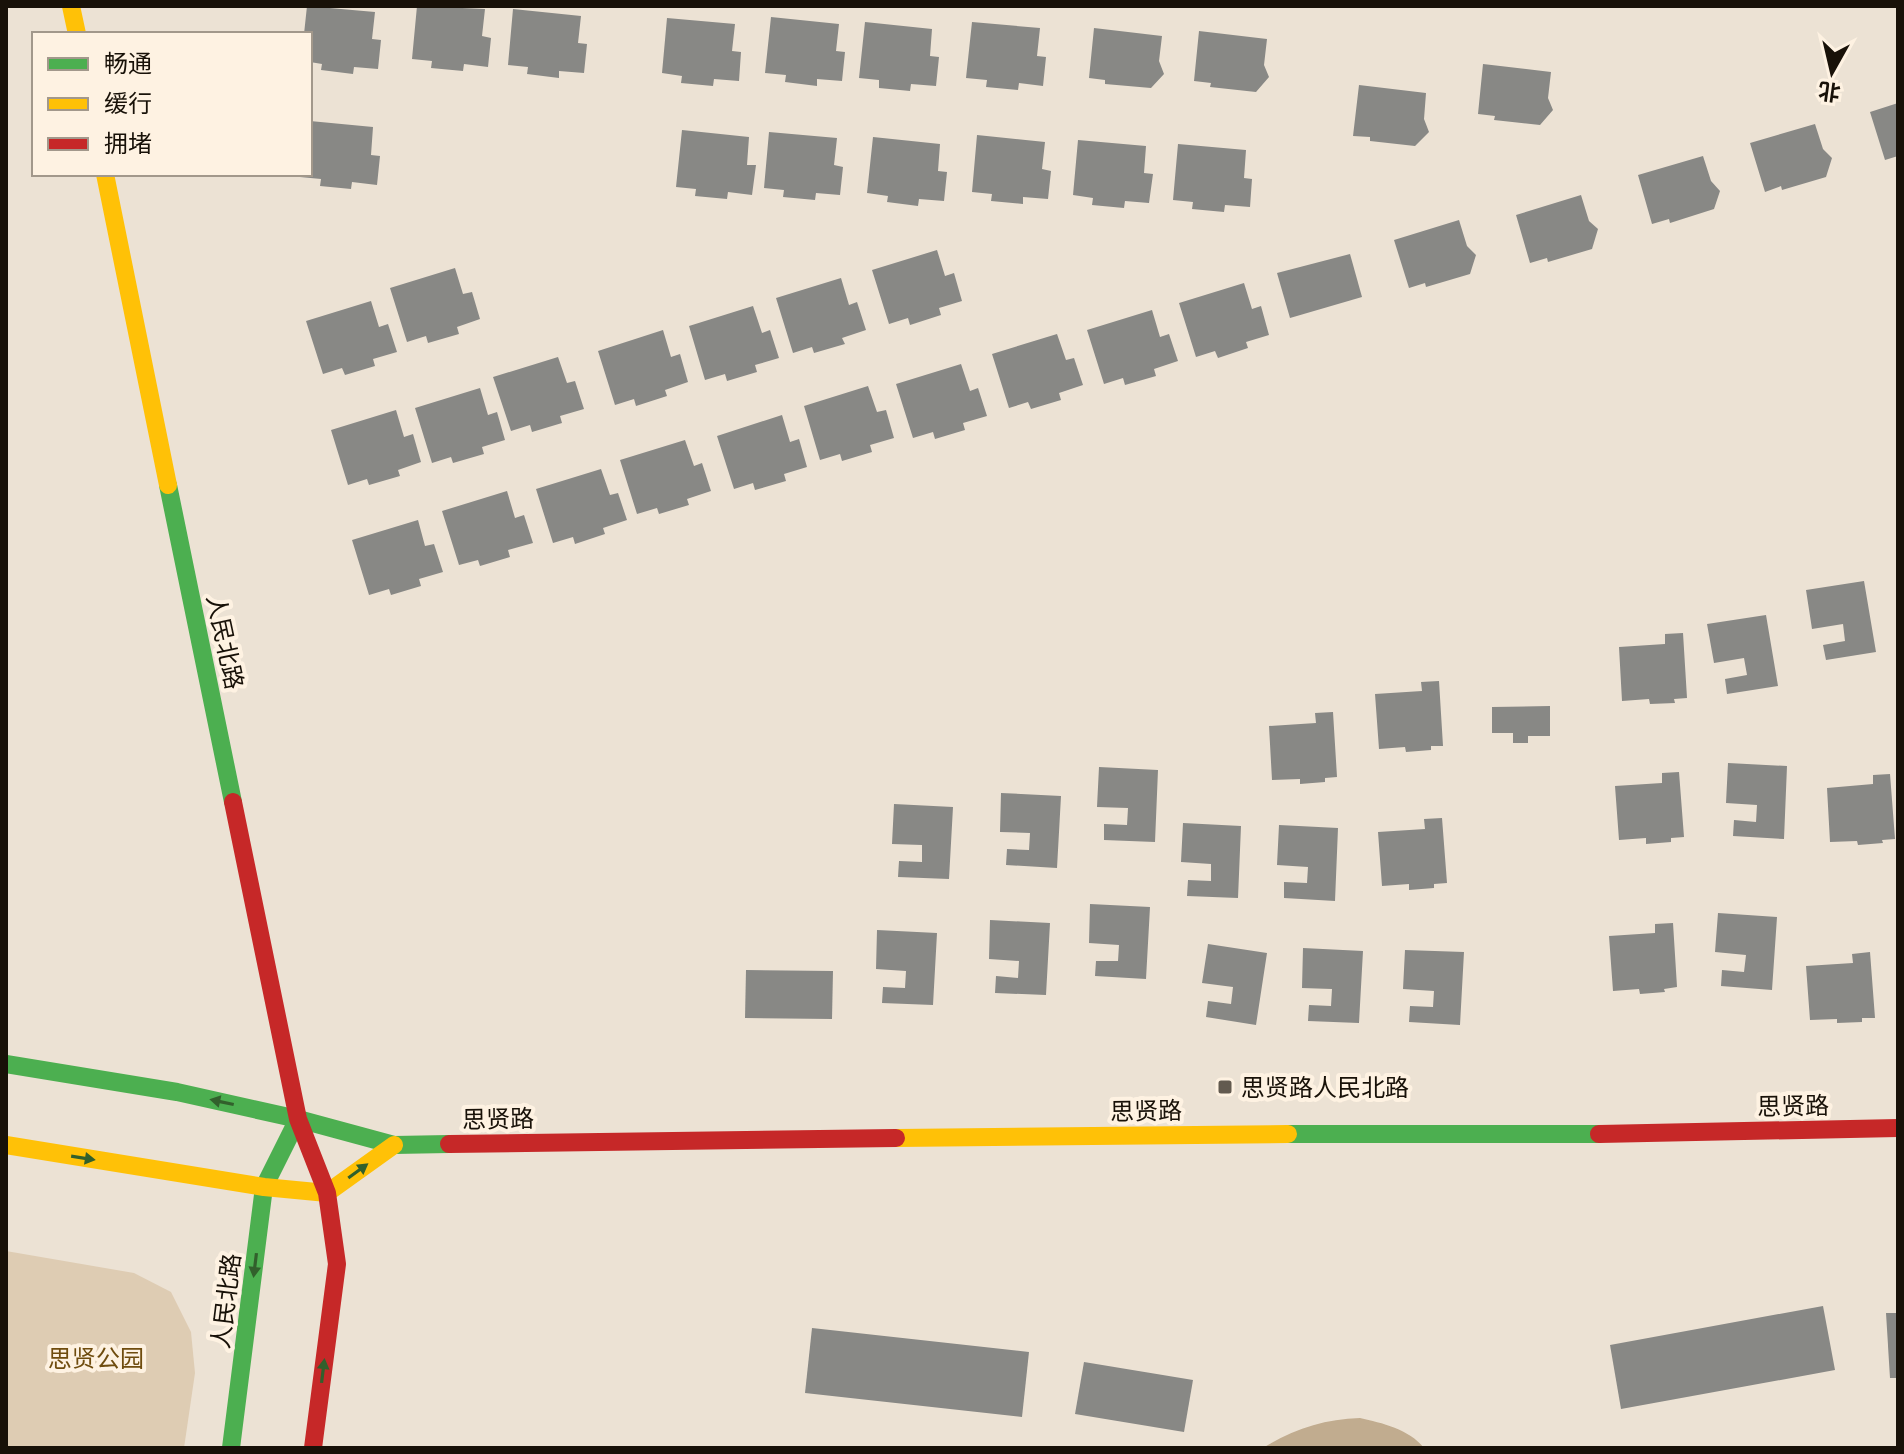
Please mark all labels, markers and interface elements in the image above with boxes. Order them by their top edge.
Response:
legend [32,32,312,176]
north arrow [1792,32,1872,112]
text: 畅通 [104,49,152,78]
text: 北 [1817,77,1842,106]
text: 缓行 [104,89,152,118]
text: 拥堵 [104,129,152,158]
street label: 人民北路 [201,592,249,692]
place label: 思贤路人民北路 [1241,1073,1409,1102]
marker: 思贤路人民北路 [1216,1078,1234,1096]
street label: 思贤路 [1757,1091,1829,1121]
one-way arrow [209,1095,234,1108]
street label: 思贤路 [1110,1096,1182,1126]
street label: 思贤路 [462,1104,534,1134]
one-way arrow [71,1152,96,1164]
one-way arrow [347,1164,368,1179]
street label: 人民北路 [206,1252,246,1350]
one-way arrow [249,1252,262,1277]
park label: 思贤公园 [48,1344,144,1373]
one-way arrow [317,1358,330,1383]

